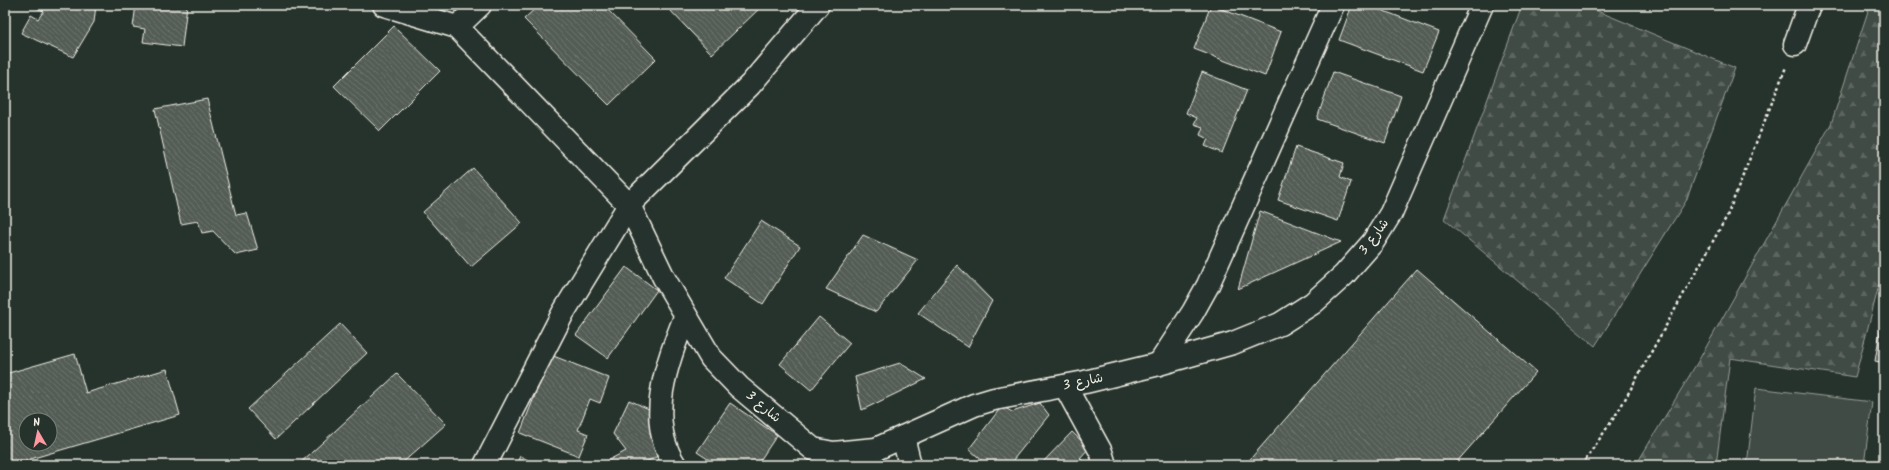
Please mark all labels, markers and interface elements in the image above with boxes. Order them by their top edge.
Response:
street label: شارع 3 [1354,214,1394,260]
street label: شارع 3 [1061,367,1105,397]
street label: شارع 3 [741,386,785,428]
north arrow [18,412,58,452]
text: N [32,414,41,433]

